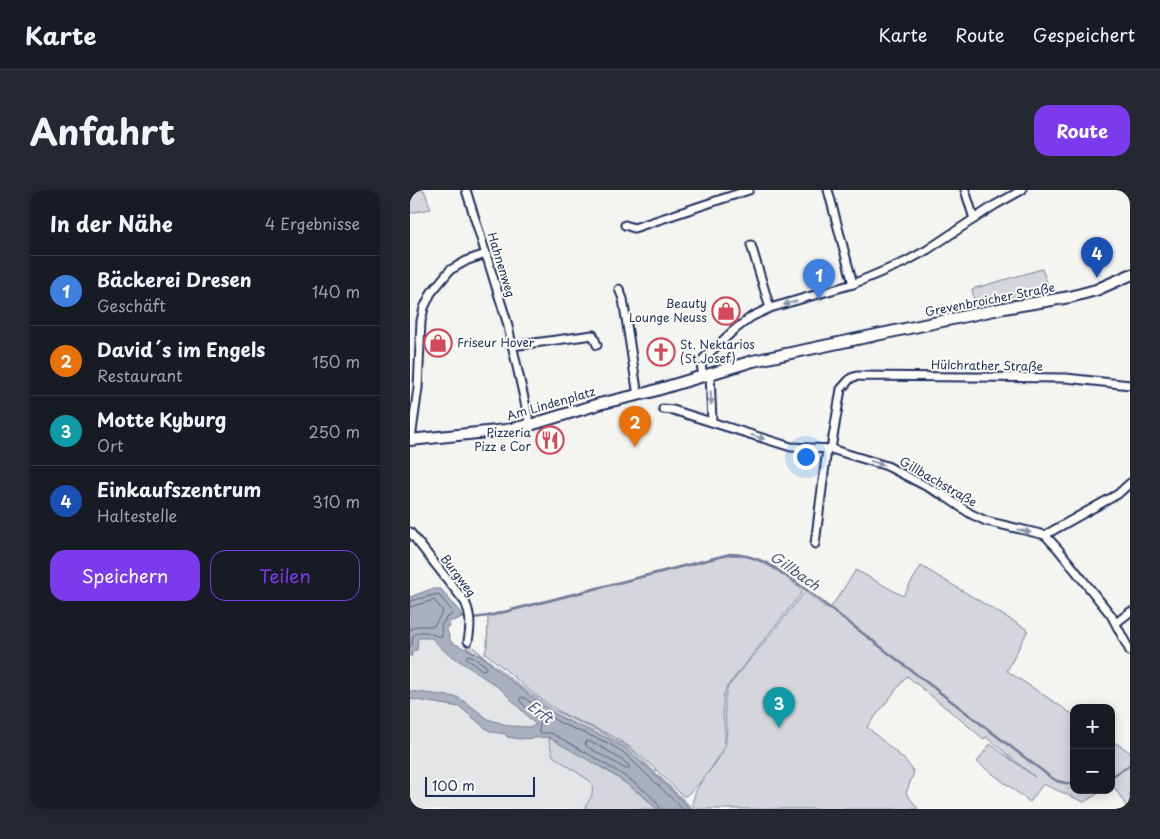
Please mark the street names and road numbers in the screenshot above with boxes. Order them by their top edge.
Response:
street label: Hahnenweg [484,230,520,299]
street label: Grevenbroicher Straße [923,278,1056,320]
street label: Hülchrather Straße [931,355,1043,375]
street label: Am Lindenplatz [504,382,597,424]
street label: Gillbachstraße [896,452,981,511]
street label: Burgweg [437,550,481,600]

